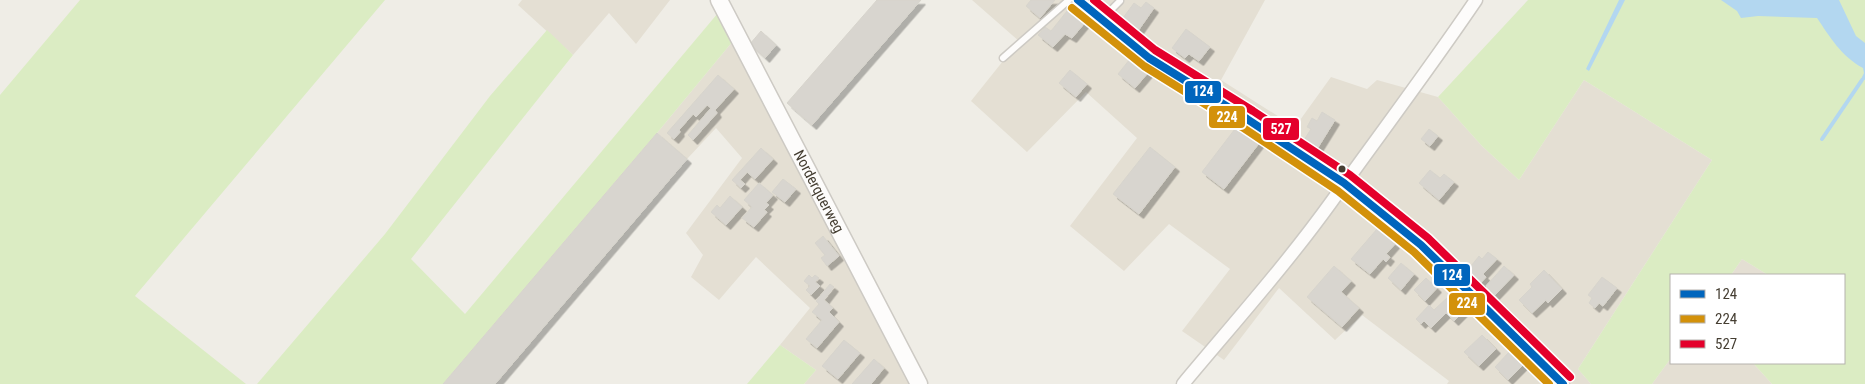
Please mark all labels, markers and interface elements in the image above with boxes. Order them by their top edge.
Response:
line badge: 124 [1184,80,1222,104]
text: 124 [1192,83,1214,99]
line badge: 224 [1208,105,1246,129]
text: 224 [1216,109,1238,125]
line badge: 527 [1262,117,1300,141]
text: 527 [1270,121,1292,137]
street label: Norderquerweg [790,147,848,236]
unlabelled marker [1337,164,1347,174]
line badge: 124 [1433,263,1471,287]
text: 124 [1441,267,1463,283]
legend [1670,274,1845,364]
text: 124 [1715,285,1737,303]
line badge: 224 [1448,292,1486,316]
text: 224 [1456,295,1478,311]
text: 224 [1715,310,1737,328]
text: 527 [1715,335,1737,353]

